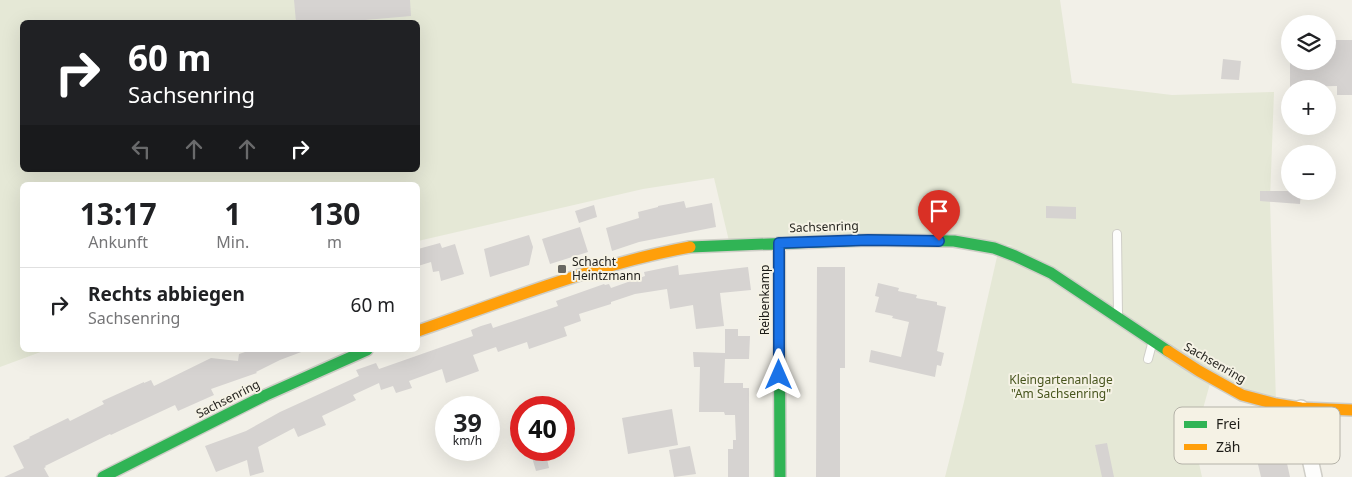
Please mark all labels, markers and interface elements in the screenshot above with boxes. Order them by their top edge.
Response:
map controls [1281,15,1336,200]
button: layers [1281,15,1336,70]
text: 60 m [128,34,211,81]
icon: right [45,40,110,105]
text: Sachsenring [128,79,255,109]
button: + [1281,80,1336,135]
icon: left [127,135,155,163]
icon: ahead [180,135,208,163]
icon: ahead [233,135,261,163]
icon: right [286,135,314,163]
button: − [1281,145,1336,200]
pin [918,190,960,241]
text: 13:17 [80,193,157,234]
text: 1 [224,193,241,234]
text: 130 [309,193,360,234]
icon: arrive [925,197,953,225]
street label: Sachsenring [789,217,859,236]
text: Ankunft [88,231,148,253]
text: Min. [216,231,249,253]
text: m [327,231,342,253]
place label: Schacht Heintzmann [572,253,641,284]
marker: Schacht Heintzmann [556,263,568,275]
street label: Reibenkamp [756,265,773,335]
text: Rechts abbiegen [88,281,245,307]
icon: right [45,291,73,319]
text: 60 m [351,292,395,318]
text: Sachsenring [88,307,180,329]
street label: Sachsenring [1181,338,1249,387]
position arrow [752,348,804,400]
park label: Kleingartenanlage "Am Sachsenring" [1009,371,1113,402]
street label: Sachsenring [193,375,262,422]
speed limit sign: 40 [510,396,575,461]
text: 39 [453,405,482,439]
legend [1174,407,1340,464]
text: Frei [1216,414,1240,433]
text: km/h [453,432,482,449]
text: Zäh [1216,437,1241,456]

